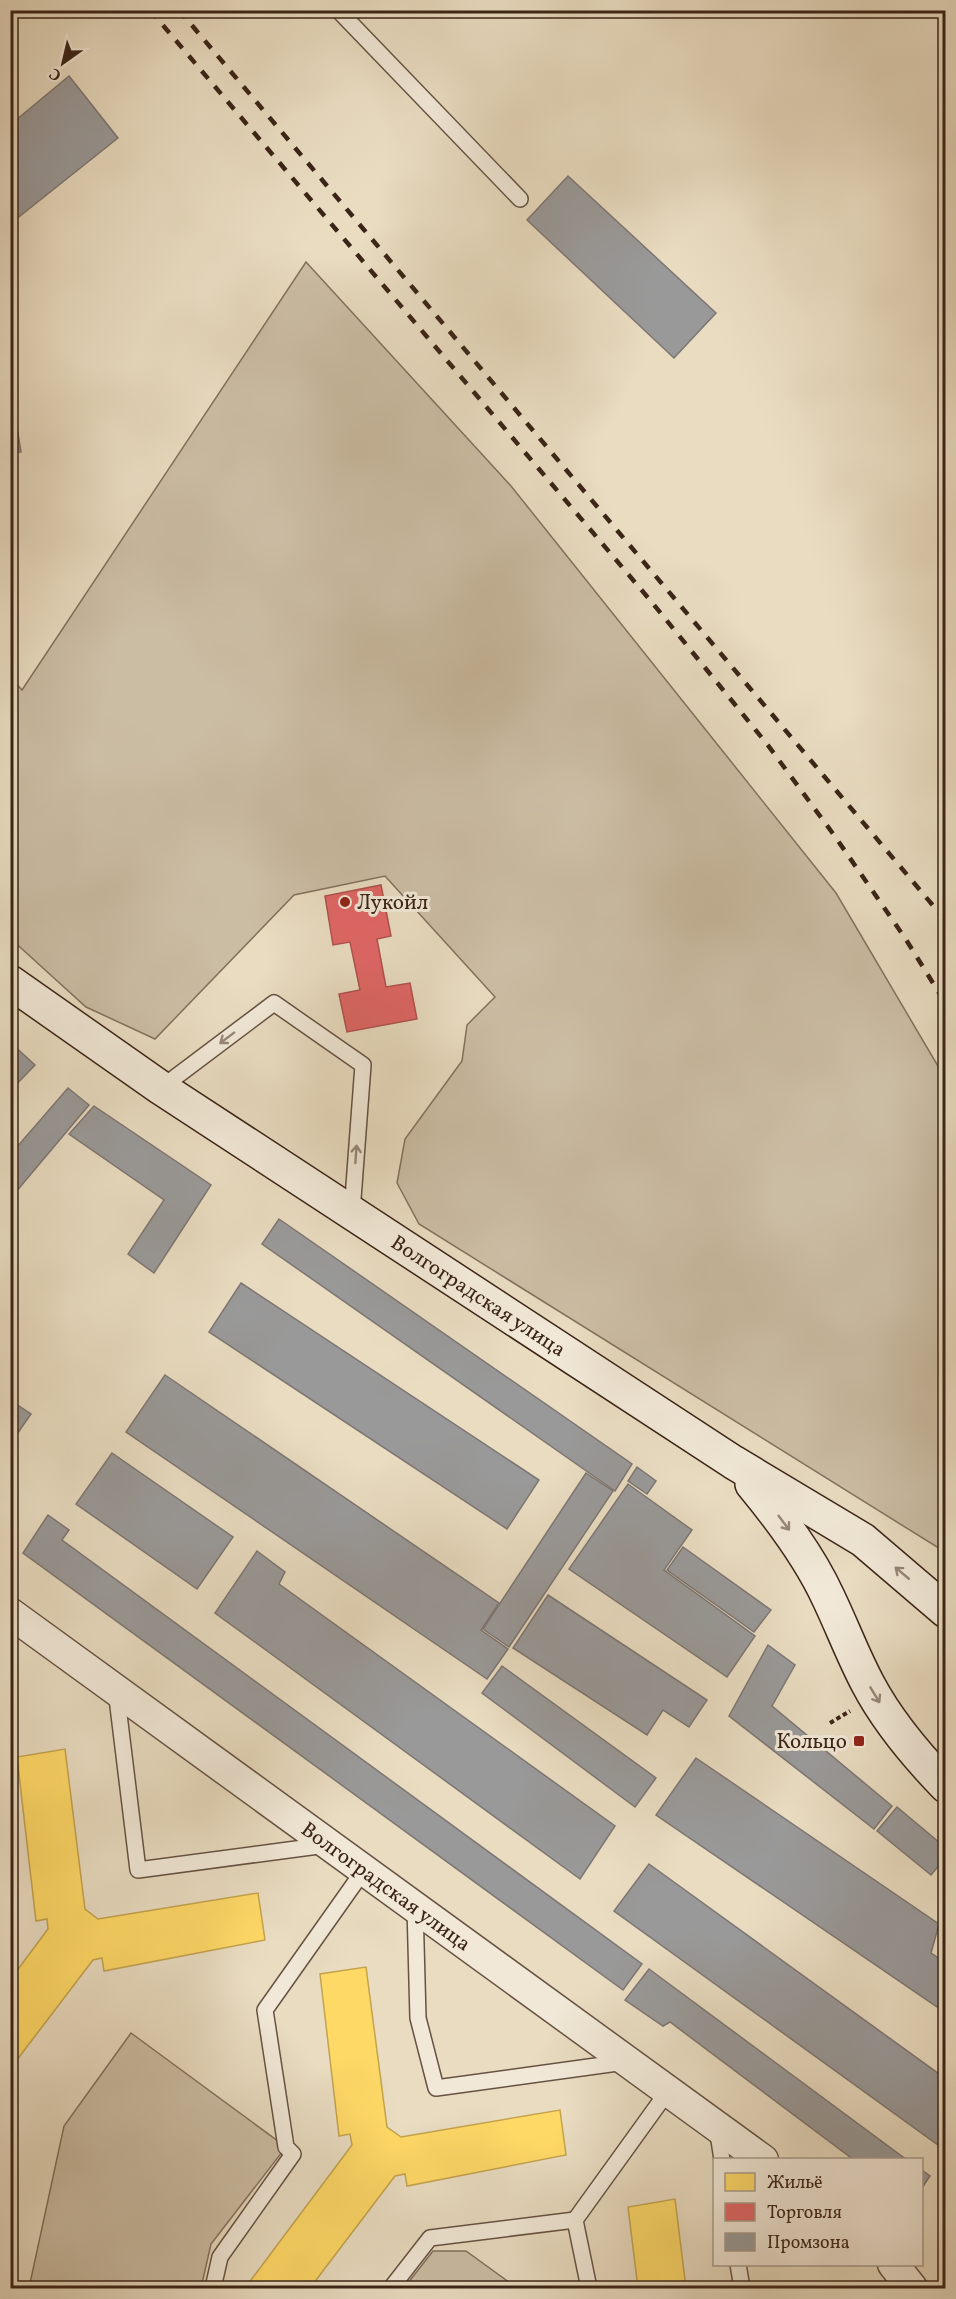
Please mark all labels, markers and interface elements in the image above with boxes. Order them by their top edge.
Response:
north arrow [33,33,93,93]
text: С [45,62,66,86]
place label: Лукойл [357,889,428,918]
marker: Лукойл [338,895,352,909]
one-way arrow [219,1031,235,1044]
one-way arrow [351,1144,362,1164]
street label: Волгоградская улица [385,1229,571,1365]
one-way arrow [778,1515,790,1531]
one-way arrow [895,1566,910,1580]
one-way arrow [869,1686,881,1703]
place label: Кольцо [777,1728,847,1757]
marker: Кольцо [852,1734,866,1748]
street label: Волгоградская улица [294,1816,476,1959]
legend [713,2158,923,2266]
text: Жильё [767,2171,823,2196]
text: Торговля [767,2201,842,2226]
text: Промзона [767,2231,850,2256]

